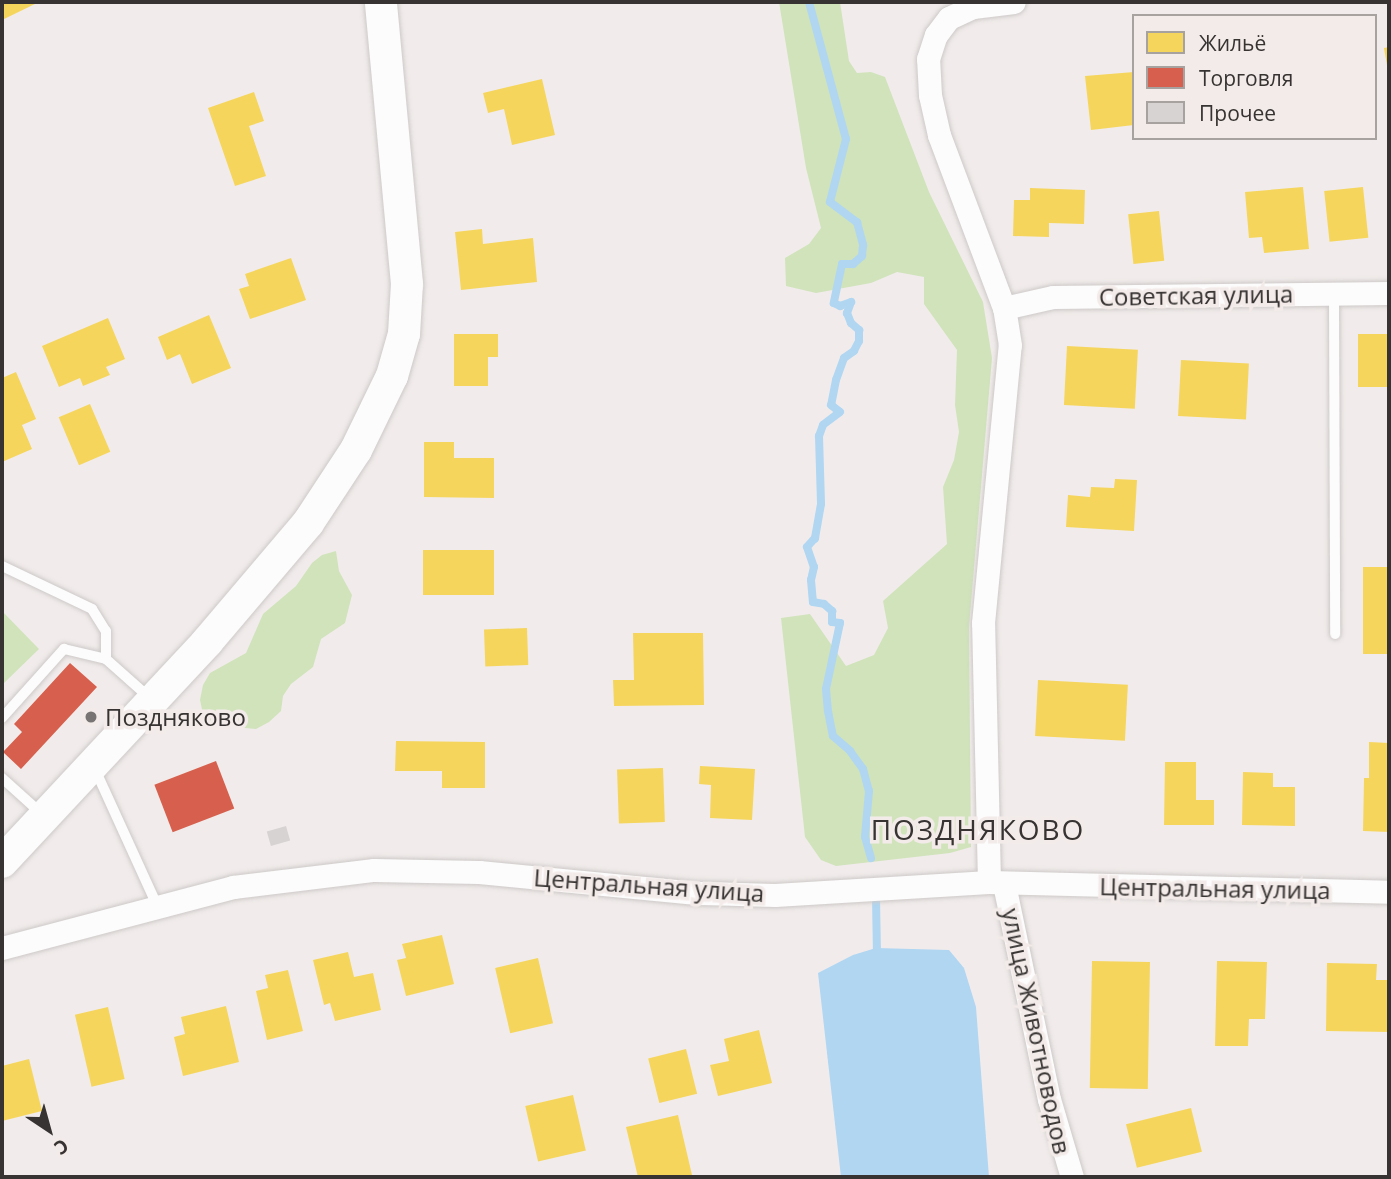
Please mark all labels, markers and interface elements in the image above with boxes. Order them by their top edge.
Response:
legend [1132,14,1377,140]
text: Жильё [1199,29,1266,57]
text: Торговля [1199,64,1293,92]
text: Прочее [1199,99,1276,127]
street label: Советская улица [1099,279,1293,311]
place label: Поздняково [105,703,246,731]
marker: Поздняково [83,709,99,725]
district label: ПОЗДНЯКОВО [872,812,1084,846]
street label: Центральная улица [533,863,765,907]
street label: Центральная улица [1099,872,1331,904]
street label: улица Животноводов [997,906,1077,1156]
north arrow [14,1095,84,1165]
text: С [49,1133,74,1161]

